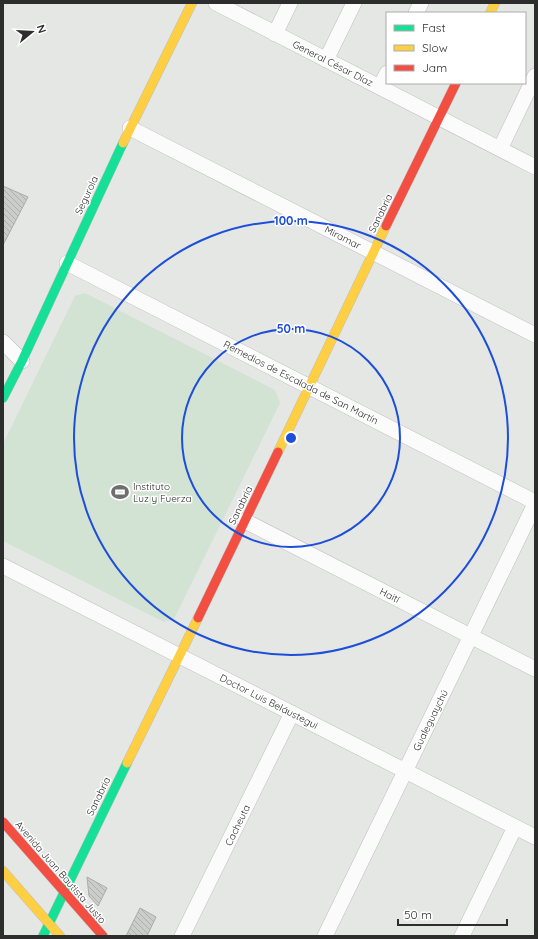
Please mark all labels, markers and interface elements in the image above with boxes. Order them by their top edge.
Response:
north arrow [12,12,52,52]
legend [386,12,526,84]
text: Fast [422,20,446,35]
text: N [34,23,49,35]
street label: General César Díaz [290,38,375,89]
text: Slow [422,40,448,55]
text: Jam [422,60,447,75]
street label: Segurola [72,174,101,217]
street label: Sanabria [365,192,395,235]
text: 100 m [274,213,308,228]
street label: Miramar [322,223,363,252]
text: 50 m [277,321,305,336]
street label: Remedios de Escalada de San Martín [221,338,380,427]
centre of rings [284,431,298,445]
place label: Instituto Luz y Fuerza [133,480,192,505]
sports icon: Instituto Luz y Fuerza [110,482,130,502]
street label: Sanabria [225,484,255,527]
street label: Haití [377,585,403,606]
street label: Doctor Luis Beláustegui [217,671,320,732]
street label: Gualeguaychú [410,687,451,753]
street label: Sanabria [83,775,113,818]
street label: Cacheuta [222,802,253,848]
street label: Avenida Juan Bautista Justo [12,818,109,926]
scale bar [398,901,507,927]
text: 50 m [404,907,432,922]

